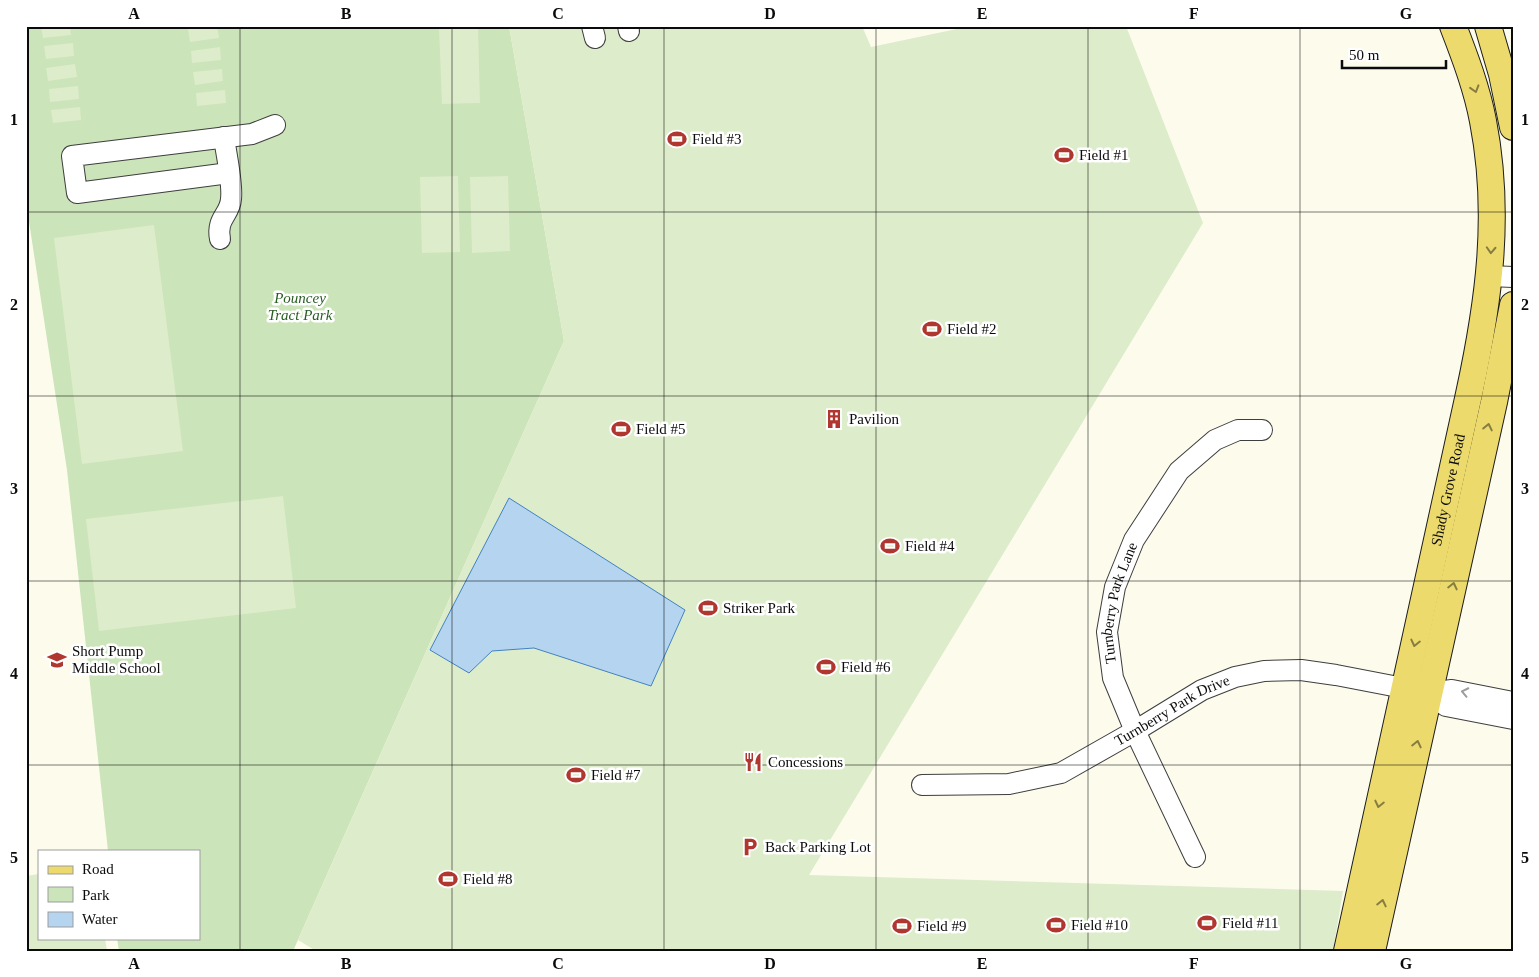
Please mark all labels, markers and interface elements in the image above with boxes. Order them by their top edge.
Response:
text: A [128,5,140,22]
text: B [341,5,352,22]
text: C [552,5,564,22]
text: D [764,5,776,22]
text: E [977,5,987,22]
text: F [1189,5,1199,22]
text: G [1400,5,1413,22]
scale bar [1342,38,1445,70]
text: 50 m [1349,47,1380,63]
one-way arrow [1469,84,1479,93]
text: 1 [10,111,18,128]
text: 1 [1521,111,1529,128]
sports icon: Field #3 [666,128,688,150]
place label: Field #3 [692,131,742,147]
sports icon: Field #1 [1053,144,1075,166]
place label: Field #1 [1079,147,1129,163]
one-way arrow [1486,246,1497,254]
park label: Pouncey Tract Park [268,290,333,323]
text: 2 [10,296,18,313]
text: 2 [1521,296,1529,313]
sports icon: Field #2 [921,318,943,340]
place label: Field #2 [947,321,997,337]
building icon: Pavilion [823,408,845,430]
place label: Pavilion [849,411,900,427]
sports icon: Field #5 [610,418,632,440]
place label: Field #5 [636,421,686,437]
one-way arrow [1482,423,1493,432]
street label: Shady Grove Road [1428,432,1468,547]
text: 3 [10,480,18,497]
text: 3 [1521,480,1529,497]
sports icon: Field #4 [879,535,901,557]
place label: Field #4 [905,538,955,554]
street label: Turnberry Park Lane [1099,540,1140,665]
one-way arrow [1447,581,1458,590]
sports icon: Striker Park [697,597,719,619]
place label: Striker Park [723,600,796,616]
one-way arrow [1410,638,1421,647]
place label: Short Pump Middle School [72,643,161,676]
school or university icon: Short Pump Middle School [46,649,68,671]
sports icon: Field #6 [815,656,837,678]
place label: Field #6 [841,659,891,675]
text: 4 [10,665,18,682]
text: 4 [1521,665,1529,682]
street label: Turnberry Park Drive [1112,672,1232,749]
one-way arrow [1461,688,1469,698]
one-way arrow [1411,740,1422,749]
restaurant icon: Concessions [742,751,764,773]
place label: Concessions [768,754,843,770]
sports icon: Field #7 [565,764,587,786]
place label: Field #7 [591,767,641,783]
one-way arrow [1374,799,1385,808]
parking icon: Back Parking Lot [739,836,761,858]
place label: Back Parking Lot [765,839,872,855]
text: 5 [10,849,18,866]
text: 5 [1521,849,1529,866]
legend [38,850,200,940]
text: Road [82,861,114,877]
sports icon: Field #8 [437,868,459,890]
place label: Field #8 [463,871,513,887]
text: Park [82,887,110,903]
one-way arrow [1376,899,1387,907]
text: Water [82,911,117,927]
sports icon: Field #11 [1196,912,1218,934]
sports icon: Field #10 [1045,914,1067,936]
sports icon: Field #9 [891,915,913,937]
place label: Field #11 [1222,915,1279,931]
place label: Field #10 [1071,917,1128,933]
place label: Field #9 [917,918,967,934]
text: A [128,955,140,972]
text: B [341,955,352,972]
text: C [552,955,564,972]
text: D [764,955,776,972]
text: E [977,955,987,972]
text: F [1189,955,1199,972]
text: G [1400,955,1413,972]

